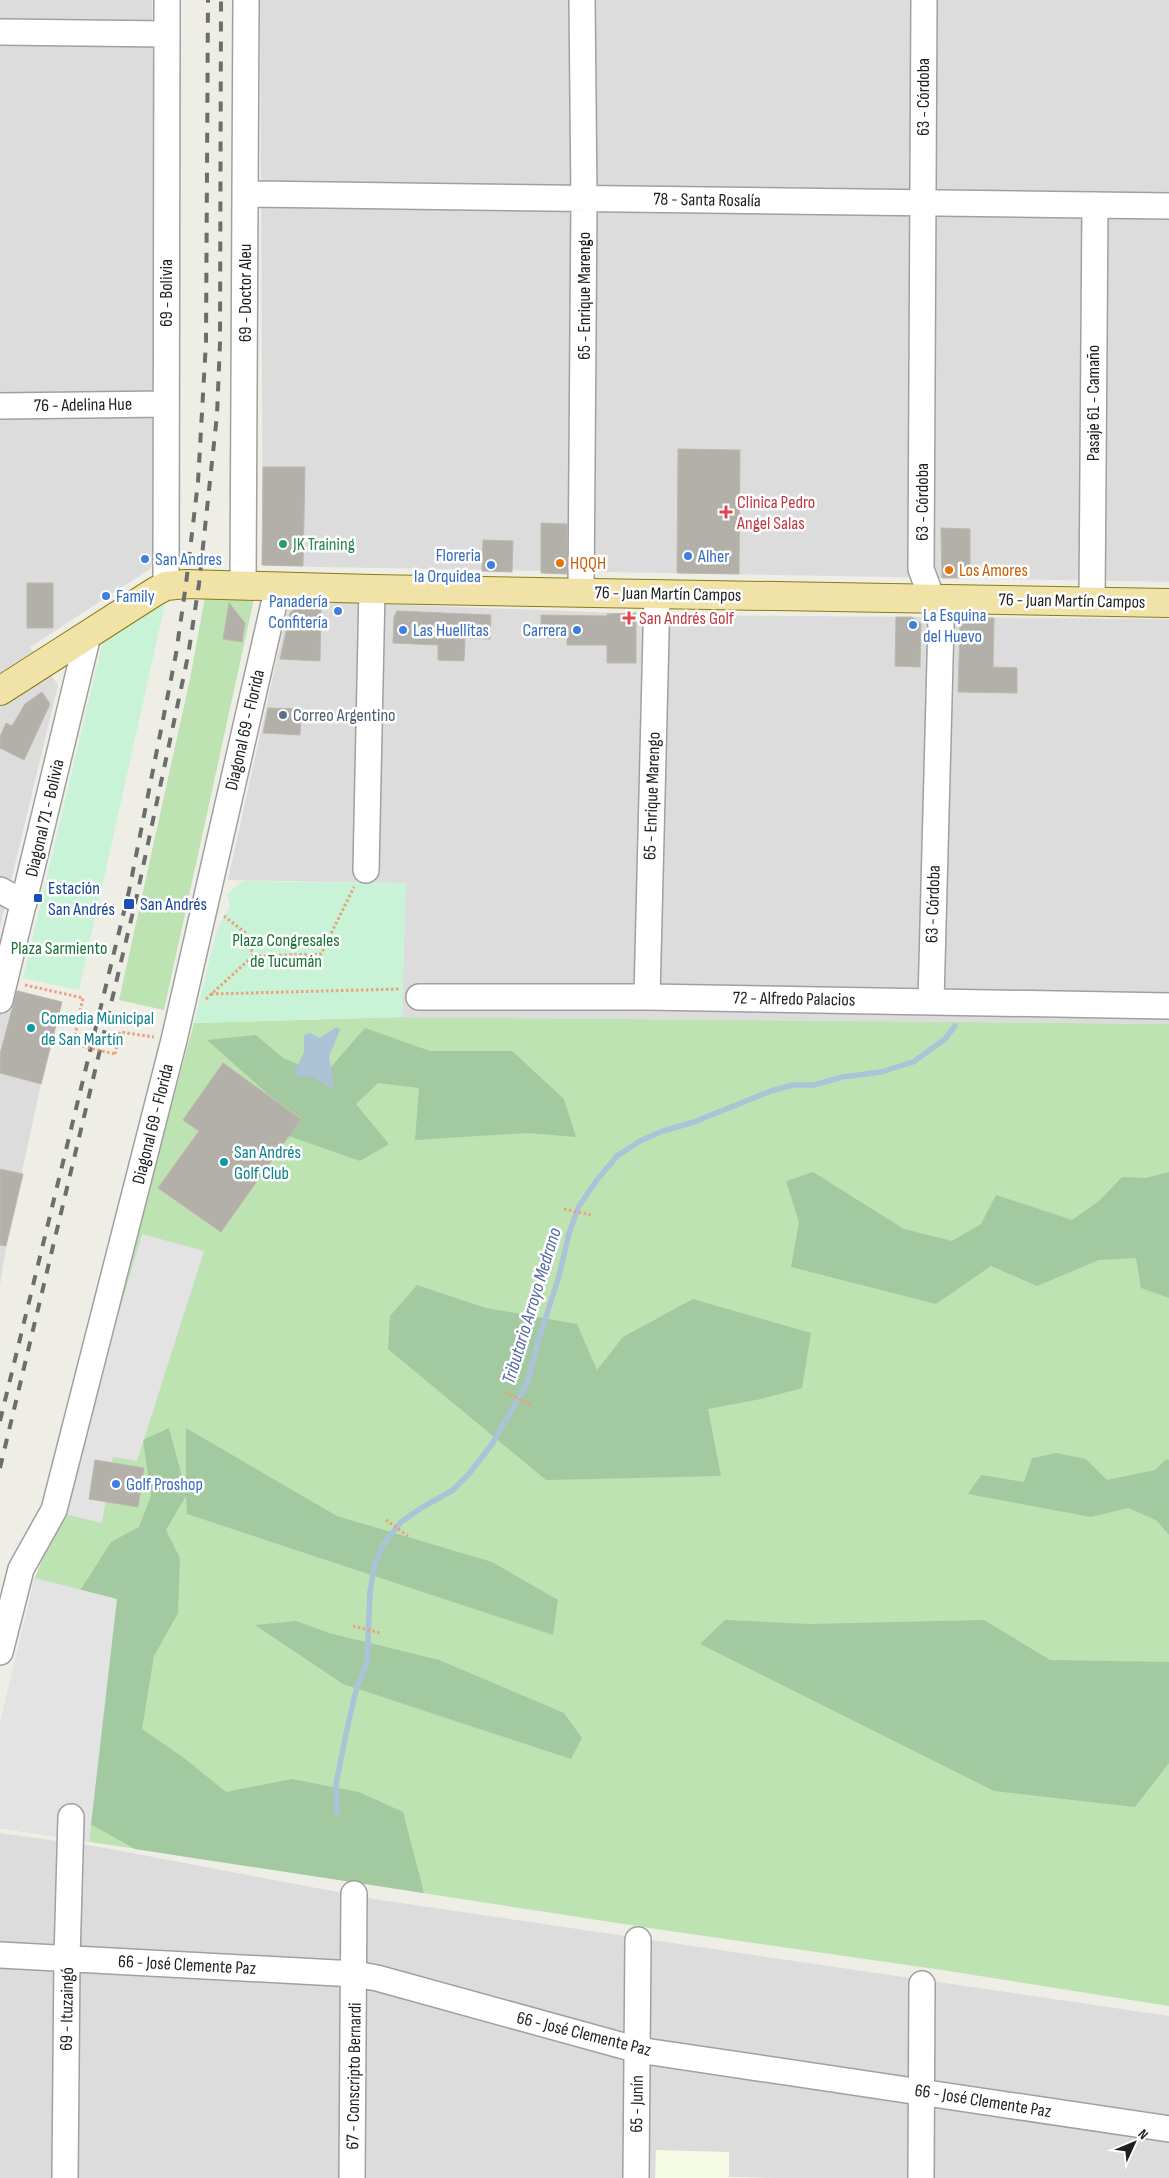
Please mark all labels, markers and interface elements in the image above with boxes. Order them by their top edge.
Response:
street label: 63 - Córdoba [913,58,934,136]
street label: 78 - Santa Rosalía [653,189,761,211]
street label: 65 - Enrique Marengo [574,232,595,360]
street label: 69 - Doctor Aleu [235,244,256,342]
street label: 69 - Bolivia [156,259,177,327]
street label: Pasaje 61 - Camaño [1083,345,1104,461]
street label: 76 - Adelina Hue [34,394,132,416]
street label: 63 - Córdoba [912,463,933,541]
place label: Clinica Pedro Angel Salas [736,492,815,534]
marker: Clinica Pedro Angel Salas [719,505,733,519]
place label: JK Training [292,534,355,555]
marker: JK Training [277,538,289,550]
place label: Floreria la Orquidea [414,545,481,587]
place label: Alher [697,546,729,567]
place label: San Andres [155,549,222,570]
marker: Alher [682,550,694,562]
marker: San Andres [139,553,151,565]
place label: HQQH [570,553,606,574]
marker: HQQH [554,557,566,569]
marker: Floreria la Orquidea [485,559,497,571]
place label: Los Amores [959,560,1028,581]
marker: Los Amores [943,564,955,576]
street label: 76 - Juan Martín Campos [594,582,742,606]
place label: Family [116,586,155,607]
street label: 76 - Juan Martín Campos [998,589,1146,613]
marker: Family [100,590,112,602]
place label: Panadería Confitería [268,591,328,633]
marker: Panadería Confitería [332,605,344,617]
place label: La Esquina del Huevo [923,605,986,647]
place label: San Andrés Golf [639,608,735,629]
marker: San Andrés Golf [623,612,635,624]
marker: La Esquina del Huevo [907,619,919,631]
place label: Las Huellitas [413,620,489,641]
place label: Carrera [523,620,567,641]
marker: Las Huellitas [397,624,409,636]
marker: Carrera [571,624,583,636]
street label: Diagonal 69 - Florida [221,668,269,792]
place label: Correo Argentino [293,705,396,726]
marker: Correo Argentino [277,709,289,721]
street label: 65 - Enrique Marengo [639,732,665,860]
street label: Diagonal 71 - Bolivia [21,757,69,879]
street label: 63 - Córdoba [921,865,945,943]
place label: Estación San Andrés [48,878,115,920]
marker: Estación San Andrés [32,892,44,904]
place label: San Andrés [140,894,207,915]
marker: San Andrés [122,897,136,911]
park label: Plaza Congresales de Tucumán [232,930,340,972]
park label: Plaza Sarmiento [11,938,107,959]
street label: 72 - Alfredo Palacios [733,987,855,1011]
place label: Comedia Municipal de San Martín [41,1008,154,1050]
marker: Comedia Municipal de San Martín [25,1022,37,1034]
street label: Diagonal 69 - Florida [128,1062,178,1186]
place label: San Andrés Golf Club [234,1142,301,1184]
marker: San Andrés Golf Club [218,1156,230,1168]
water label: Tributario Arroyo Medrano [497,1225,567,1387]
place label: Golf Proshop [126,1474,203,1495]
marker: Golf Proshop [110,1478,122,1490]
street label: 66 - José Clemente Paz [118,1951,257,1979]
street label: 69 - Ituzaingó [56,1967,78,2051]
street label: 67 - Conscripto Bernardi [342,2002,366,2150]
street label: 66 - José Clemente Paz [515,2007,654,2061]
street label: 65 - Junín [626,2075,648,2133]
street label: 66 - José Clemente Paz [913,2080,1053,2122]
north arrow [1109,2118,1159,2168]
text: N [1134,2126,1152,2143]

